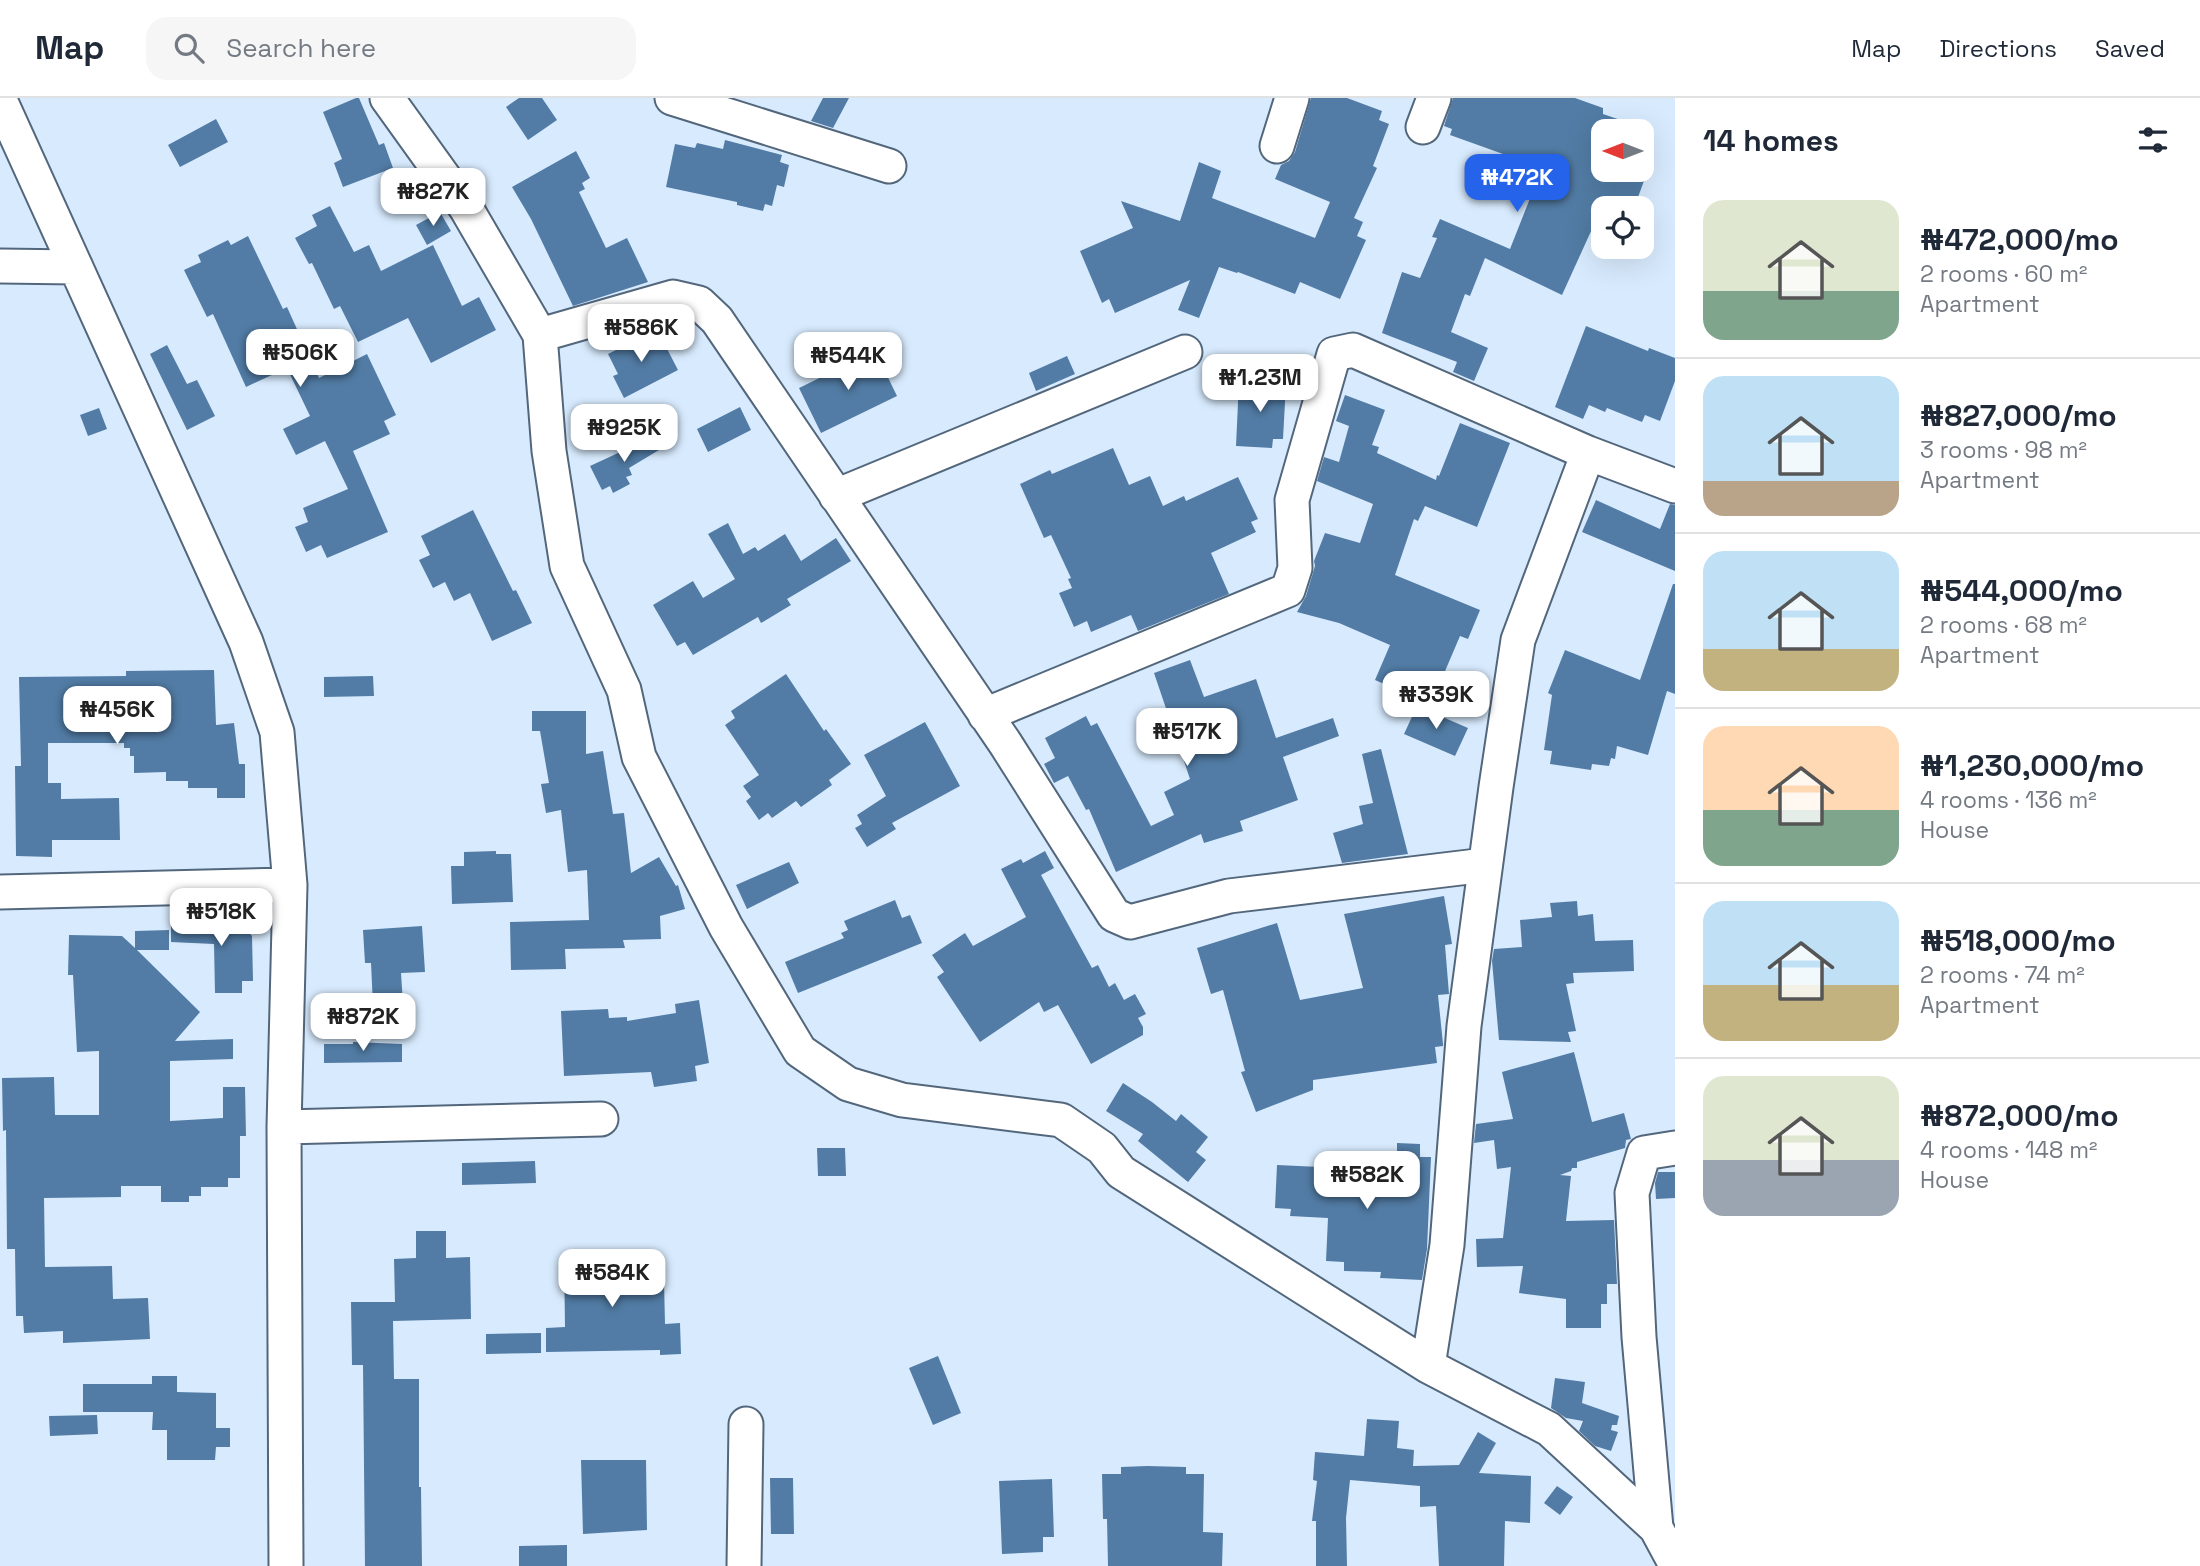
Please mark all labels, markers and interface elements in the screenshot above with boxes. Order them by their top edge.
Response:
search box [146,17,636,80]
text: Map [35,27,104,69]
icon: search [170,29,208,67]
text: Search here [226,31,376,65]
text: Map [1851,33,1901,64]
text: Directions [1939,33,2057,64]
text: Saved [2095,33,2165,64]
north arrow [1591,119,1654,182]
map controls [1591,119,1654,259]
text: 14 homes [1703,121,1839,160]
icon: filters [2134,121,2172,159]
pin: ₦472K [1468,155,1566,214]
text: ₦472K [1481,162,1553,192]
pin: ₦827K [384,169,482,228]
text: ₦827K [397,176,469,206]
button: locate [1591,196,1654,259]
text: ₦472,000/mo [1920,220,2119,259]
icon: home [1759,228,1843,312]
text: 2 rooms · 60 m² [1920,259,2087,289]
text: Apartment [1920,289,2040,319]
pin: ₦586K [592,304,690,364]
text: ₦586K [604,312,678,342]
pin: ₦506K [251,330,349,389]
pin: ₦544K [799,332,897,392]
text: ₦506K [262,337,338,367]
text: ₦544K [810,340,886,370]
pin: ₦1.23M [1203,354,1317,414]
text: ₦1.23M [1218,362,1302,392]
text: ₦827,000/mo [1920,396,2117,435]
pin: ₦925K [575,404,673,464]
icon: home [1759,404,1843,488]
text: ₦925K [587,412,661,442]
text: 3 rooms · 98 m² [1920,435,2087,465]
text: Apartment [1920,465,2040,495]
text: ₦544,000/mo [1920,571,2123,610]
icon: home [1759,579,1843,663]
text: 2 rooms · 68 m² [1920,610,2087,640]
text: Apartment [1920,640,2040,670]
pin: ₦339K [1387,672,1485,731]
text: ₦339K [1398,679,1474,709]
pin: ₦456K [68,686,166,746]
text: ₦456K [79,694,155,724]
pin: ₦517K [1138,708,1236,768]
text: ₦517K [1152,716,1222,746]
text: ₦1,230,000/mo [1920,746,2144,785]
icon: home [1759,754,1843,838]
text: 4 rooms · 136 m² [1920,785,2097,815]
text: House [1920,815,1989,845]
pin: ₦518K [172,888,270,948]
text: ₦518K [186,896,256,926]
text: ₦518,000/mo [1920,921,2116,960]
icon: home [1759,929,1843,1013]
text: 2 rooms · 74 m² [1920,960,2085,990]
text: Apartment [1920,990,2040,1020]
pin: ₦872K [314,993,412,1053]
text: ₦872K [327,1001,399,1031]
text: ₦872,000/mo [1920,1096,2119,1135]
icon: home [1759,1104,1843,1188]
text: 4 rooms · 148 m² [1920,1135,2097,1165]
pin: ₦582K [1318,1152,1416,1211]
text: ₦582K [1330,1159,1404,1189]
text: House [1920,1165,1989,1195]
pin: ₦584K [563,1250,661,1309]
text: ₦584K [574,1257,650,1287]

